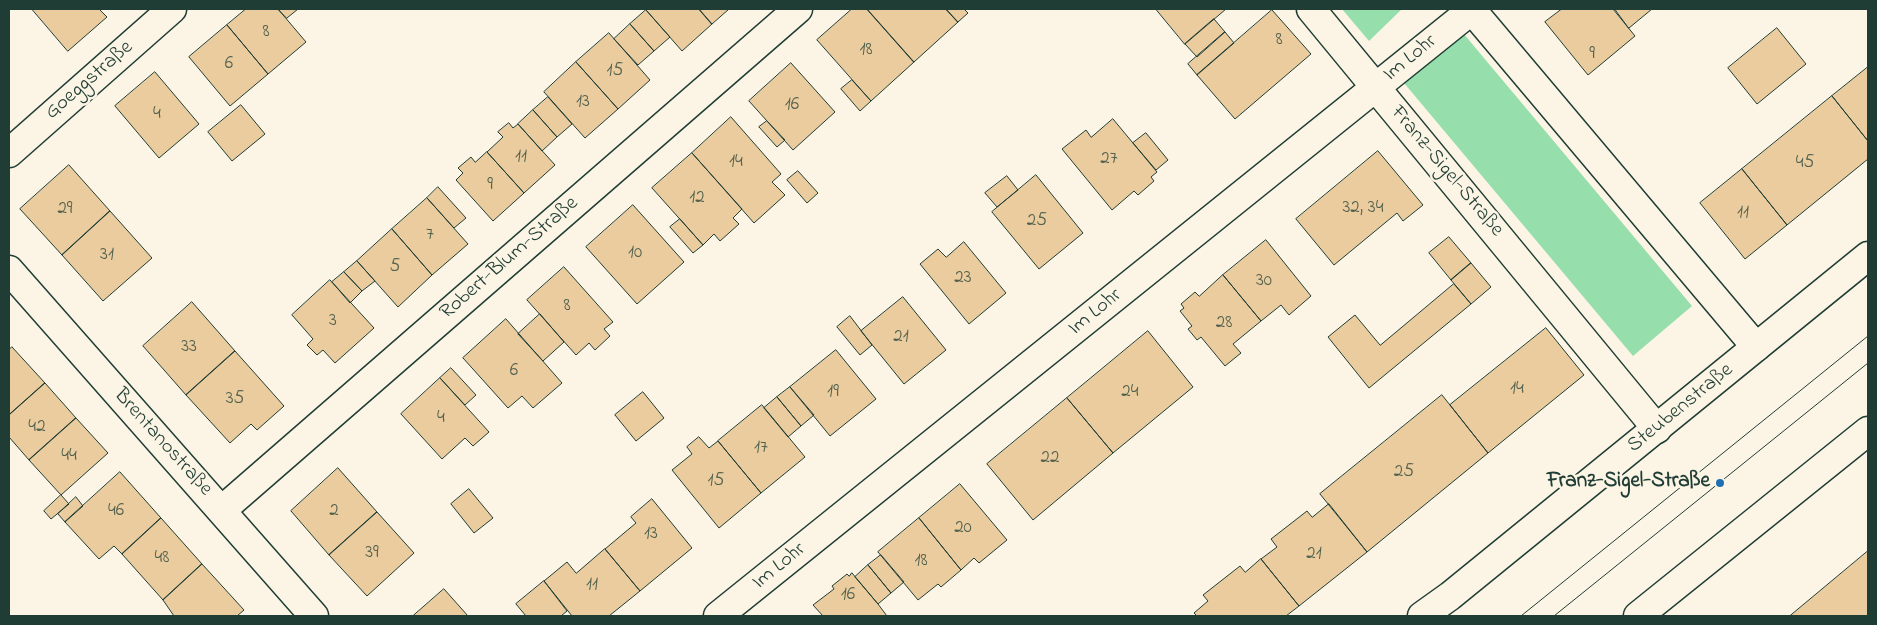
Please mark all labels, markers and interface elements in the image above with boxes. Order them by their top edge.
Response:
house number: 8 [262,22,270,44]
house number: 8 [1275,30,1283,52]
street label: Im Lohr [1379,30,1443,88]
street label: Goeggstraße [41,36,139,126]
house number: 18 [859,40,873,62]
house number: 9 [1589,44,1595,66]
house number: 6 [225,54,233,76]
house number: 15 [607,61,623,83]
house number: 13 [576,92,590,114]
house number: 16 [785,95,799,117]
street label: Franz-Sigel-Straße [1384,101,1508,243]
house number: 4 [153,104,161,126]
house number: 11 [515,147,527,169]
house number: 27 [1100,149,1118,171]
house number: 14 [729,152,743,174]
house number: 45 [1796,153,1814,175]
house number: 9 [487,175,493,197]
house number: 12 [689,188,705,210]
street label: Robert-Blum-Straße [436,192,584,326]
house number: 32, 34 [1343,198,1383,220]
house number: 29 [57,199,73,221]
house number: 11 [1737,203,1749,225]
house number: 25 [1027,211,1047,233]
house number: 7 [426,225,434,247]
house number: 10 [628,243,642,265]
house number: 31 [100,245,114,267]
house number: 5 [390,257,400,279]
house number: 23 [954,268,972,290]
house number: 30 [1256,271,1272,293]
street label: Im Lohr [1064,284,1128,342]
house number: 8 [563,296,571,318]
house number: 3 [329,311,337,333]
house number: 28 [1216,313,1232,335]
house number: 21 [893,327,909,349]
house number: 33 [181,337,197,359]
street label: Steubenstraße [1623,359,1739,459]
house number: 6 [510,361,518,383]
house number: 14 [1510,379,1524,401]
house number: 19 [827,382,839,404]
house number: 24 [1121,382,1139,404]
street label: Brentanostraße [107,384,217,502]
house number: 35 [226,389,244,411]
house number: 4 [437,408,445,430]
house number: 42 [28,417,46,439]
house number: 17 [754,438,768,460]
house number: 44 [61,446,77,468]
house number: 22 [1041,448,1059,470]
house number: 25 [1394,462,1414,484]
place label: Franz-Sigel-Straße [1547,470,1710,496]
house number: 15 [708,471,724,493]
marker: Franz-Sigel-Straße [1714,477,1726,489]
house number: 46 [108,501,124,523]
house number: 2 [329,501,339,523]
house number: 20 [954,518,972,540]
house number: 13 [644,524,658,546]
street label: Im Lohr [748,538,812,596]
house number: 39 [365,543,379,565]
house number: 21 [1306,544,1322,566]
house number: 48 [155,548,169,570]
house number: 18 [914,551,928,573]
house number: 11 [586,575,598,597]
house number: 16 [841,585,855,607]

